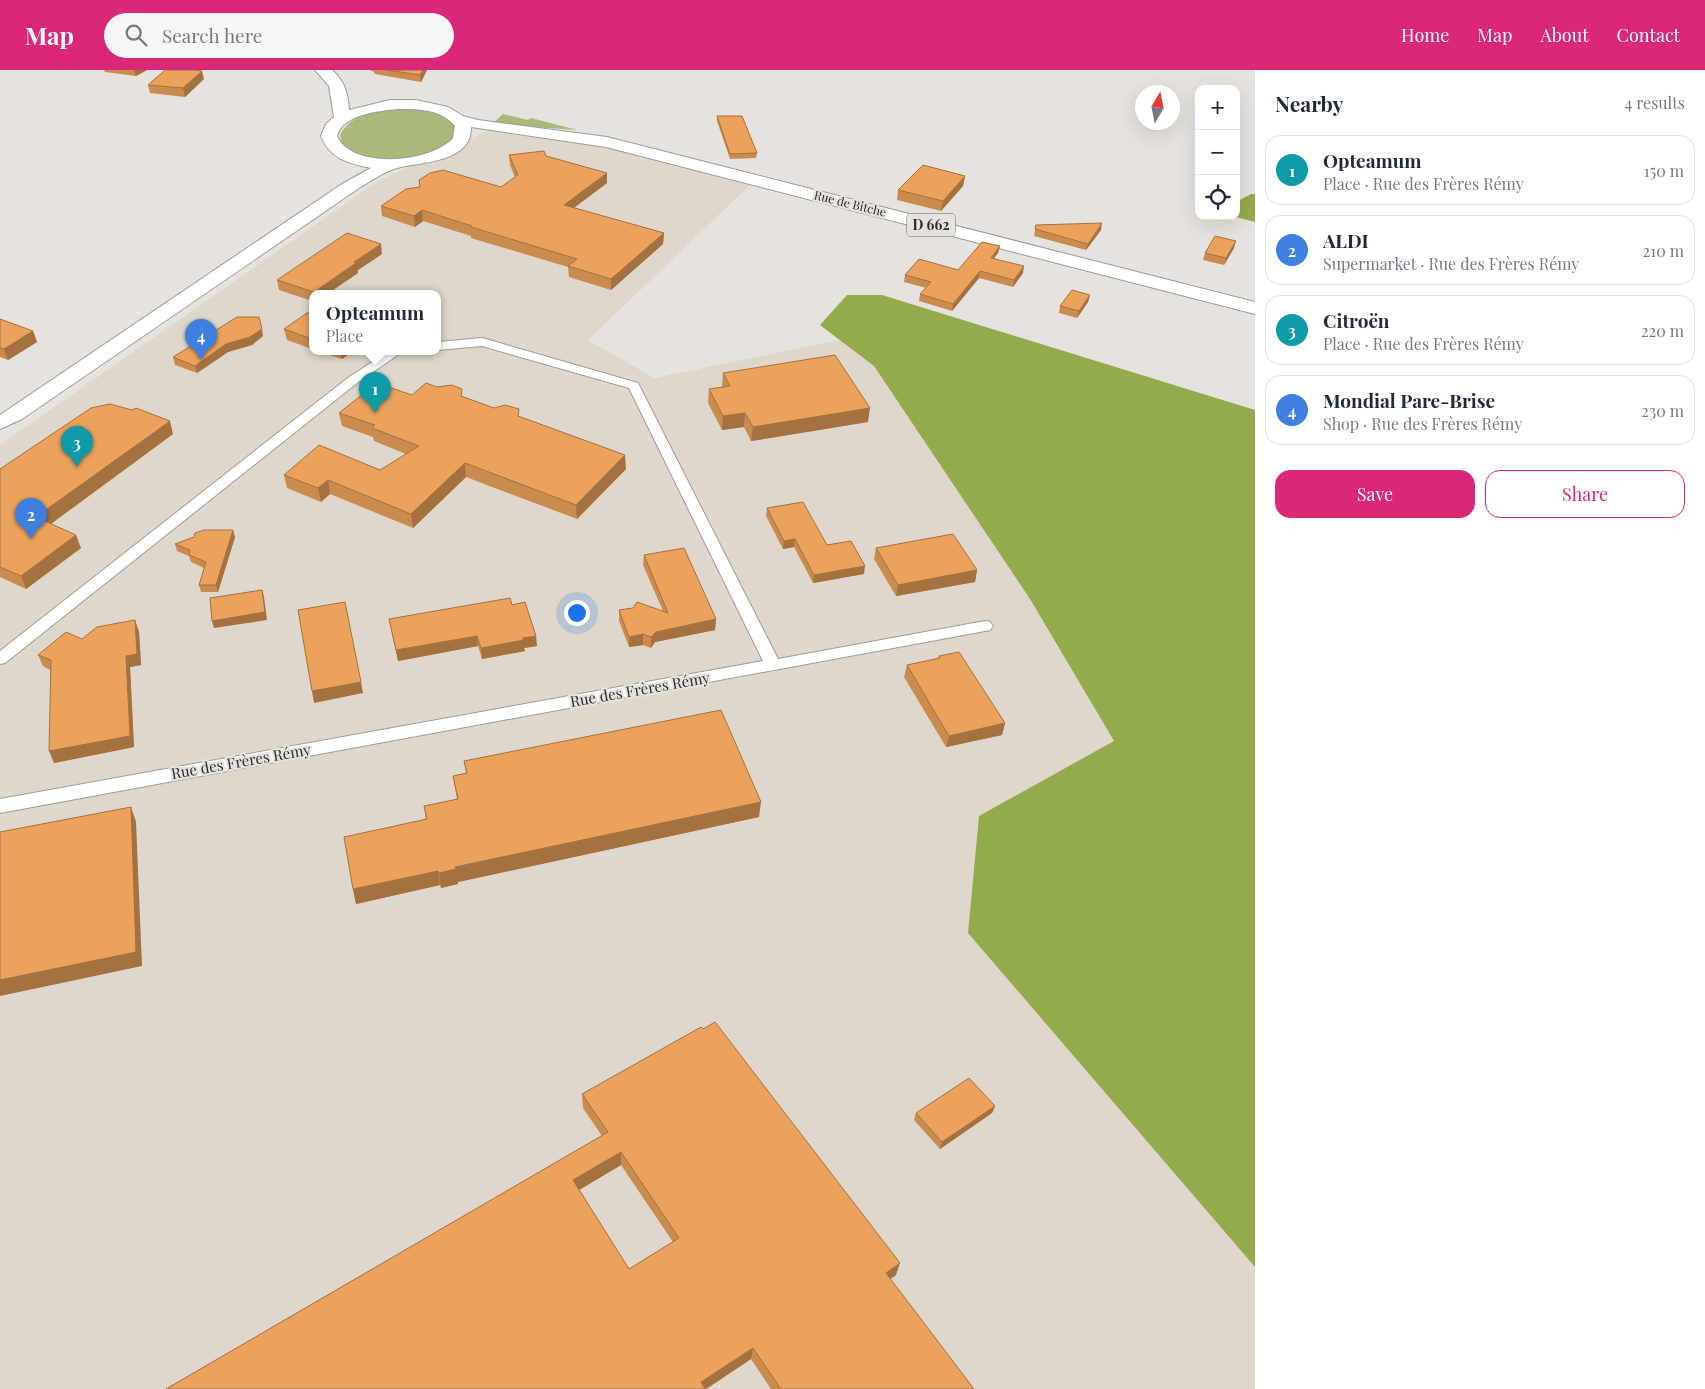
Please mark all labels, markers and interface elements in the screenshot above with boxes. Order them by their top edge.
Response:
search box [104,13,454,58]
text: Map [25,19,74,51]
icon: search [122,21,150,49]
text: Search here [162,22,262,48]
text: Home [1401,23,1449,47]
text: Map [1477,23,1512,47]
text: About [1540,23,1589,47]
text: Contact [1617,23,1680,47]
north arrow [1135,85,1180,130]
map controls [1195,85,1240,220]
button: + [1195,85,1240,130]
text: Nearby [1275,89,1344,117]
text: 4 results [1624,92,1685,113]
button: − [1195,130,1240,175]
text: Opteamum [1323,147,1421,173]
text: 1 [1289,160,1295,181]
text: 150 m [1644,160,1684,181]
text: Place · Rue des Frères Rémy [1323,173,1524,194]
button: locate [1195,175,1240,220]
street label: Rue de Bitche [812,186,888,220]
road number: D 662 [907,214,955,236]
text: ALDI [1323,227,1369,253]
text: 2 [1288,240,1296,261]
text: 210 m [1643,240,1684,261]
text: Supermarket · Rue des Frères Rémy [1323,253,1579,274]
popup [309,290,441,355]
text: Opteamum [326,299,424,325]
text: Citroën [1323,307,1390,333]
pin: 4 [185,319,217,360]
text: 3 [1288,320,1296,341]
text: 220 m [1641,320,1684,341]
text: Place [326,325,363,346]
text: Place · Rue des Frères Rémy [1323,333,1524,354]
pin: 1 [359,372,391,413]
text: Mondial Pare-Brise [1323,387,1495,413]
text: 4 [1288,400,1296,421]
text: 230 m [1641,400,1684,421]
text: Shop · Rue des Frères Rémy [1323,413,1522,434]
pin: 3 [61,426,93,467]
button: Save [1275,470,1475,518]
button: Share [1485,470,1685,518]
pin: 2 [15,498,47,539]
your location [564,600,590,626]
street label: Rue des Frères Rémy [568,667,712,711]
street label: Rue des Frères Rémy [169,739,313,783]

